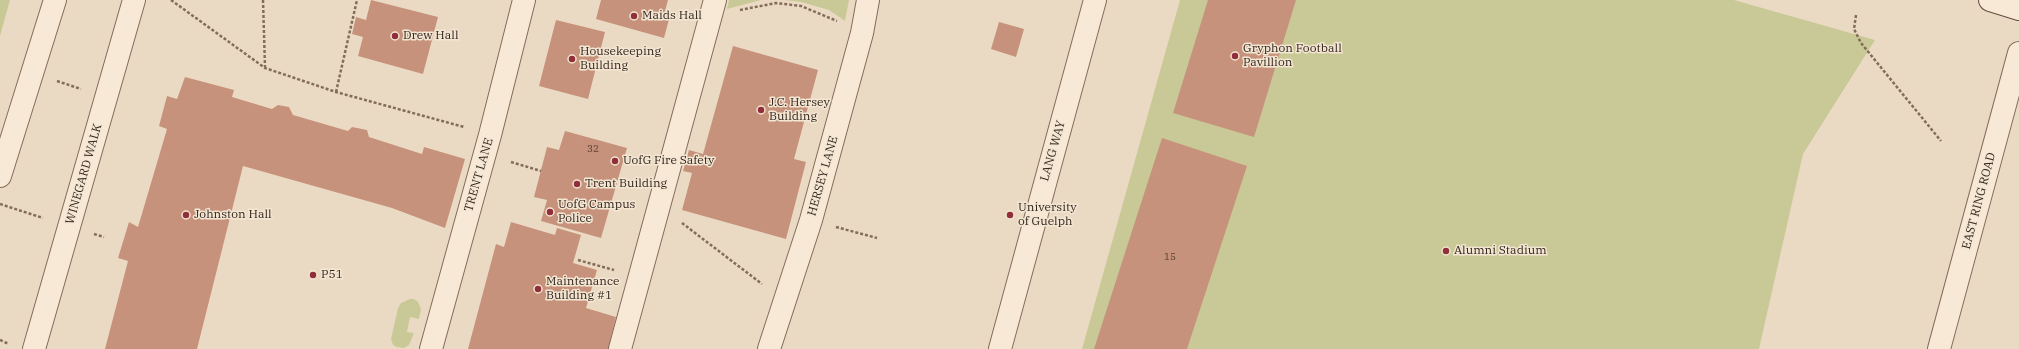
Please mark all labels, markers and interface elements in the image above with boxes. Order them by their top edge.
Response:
place label: Maids Hall [642,9,702,23]
marker: Maids Hall [629,11,639,21]
place label: Drew Hall [403,29,459,43]
marker: Drew Hall [390,31,400,41]
place label: Gryphon Football Pavillion [1243,42,1342,70]
place label: Housekeeping Building [580,45,661,73]
marker: Gryphon Football Pavillion [1230,51,1240,61]
marker: Housekeeping Building [567,54,577,64]
place label: J.C. Hersey Building [769,96,830,124]
marker: J.C. Hersey Building [756,105,766,115]
street label: LANG WAY [1037,119,1069,183]
street label: WINEGARD WALK [63,122,105,226]
street label: HERSEY LANE [805,134,841,218]
street label: TRENT LANE [462,136,496,214]
house number: 32 [587,143,599,155]
street label: EAST RING ROAD [1959,151,1999,251]
place label: UofG Fire Safety [623,154,714,168]
marker: UofG Fire Safety [610,156,620,166]
place label: Trent Building [585,177,667,191]
marker: Trent Building [572,179,582,189]
place label: UofG Campus Police [558,198,635,226]
place label: University of Guelph [1018,201,1077,229]
marker: UofG Campus Police [545,207,555,217]
place label: Johnston Hall [194,208,272,222]
marker: Johnston Hall [181,210,191,220]
marker: University of Guelph [1005,210,1015,220]
place label: Alumni Stadium [1454,244,1547,258]
marker: Alumni Stadium [1441,246,1451,256]
house number: 15 [1164,251,1176,263]
place label: P51 [321,268,343,282]
marker: P51 [308,270,318,280]
place label: Maintenance Building #1 [546,275,620,303]
marker: Maintenance Building #1 [533,284,543,294]

